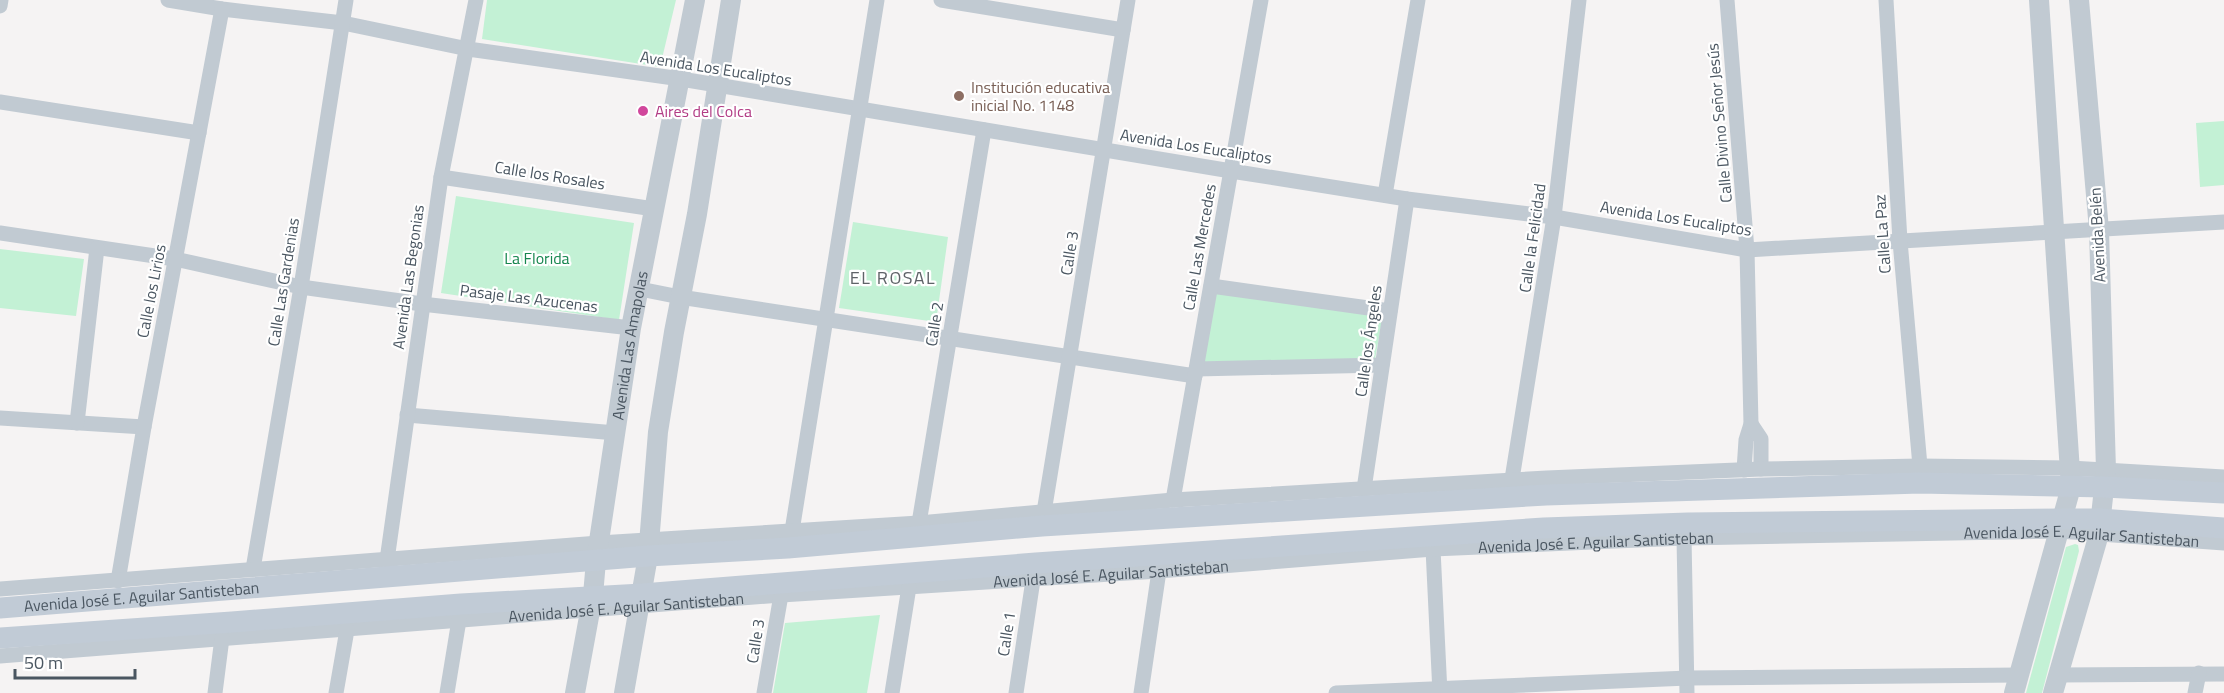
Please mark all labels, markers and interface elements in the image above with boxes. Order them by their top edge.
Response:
street label: Calle Divino Señor Jesús [1700,42,1738,204]
street label: Avenida Los Eucaliptos [638,44,794,92]
place label: Institución educativa inicial No. 1148 [971,75,1110,117]
marker: Institución educativa inicial No. 1148 [952,89,966,103]
place label: Aires del Colca [655,99,752,123]
marker: Aires del Colca [636,104,650,118]
street label: Avenida Los Eucaliptos [1118,122,1274,170]
street label: Calle los Rosales [493,154,607,196]
street label: Calle Las Mercedes [1176,182,1222,312]
street label: Calle la Felicidad [1512,182,1552,294]
street label: Avenida Belén [2083,187,2111,283]
street label: Calle La Paz [1867,193,1897,275]
street label: Avenida Los Eucaliptos [1598,194,1754,242]
street label: Avenida Las Begonias [386,203,430,351]
street label: Calle Las Gardenias [261,216,305,348]
street label: Calle 3 [1054,229,1084,277]
street label: Calle los Lirios [130,242,172,340]
park label: La Florida [504,246,570,270]
district label: EL ROSAL [850,264,936,291]
street label: Avenida Las Amapolas [605,269,654,422]
street label: Pasaje Las Azucenas [459,278,599,318]
street label: Calle los Ángeles [1348,284,1388,398]
street label: Calle 2 [919,300,949,348]
street label: Avenida José E. Aguilar Santisteban [1963,519,2200,553]
street label: Avenida José E. Aguilar Santisteban [1477,525,1714,559]
street label: Avenida José E. Aguilar Santisteban [992,553,1230,594]
street label: Avenida José E. Aguilar Santisteban [23,575,260,618]
street label: Avenida José E. Aguilar Santisteban [507,586,745,628]
street label: Calle 1 [991,610,1021,658]
street label: Calle 3 [740,617,770,665]
scale bar [15,642,135,680]
text: 50 m [24,649,63,676]

